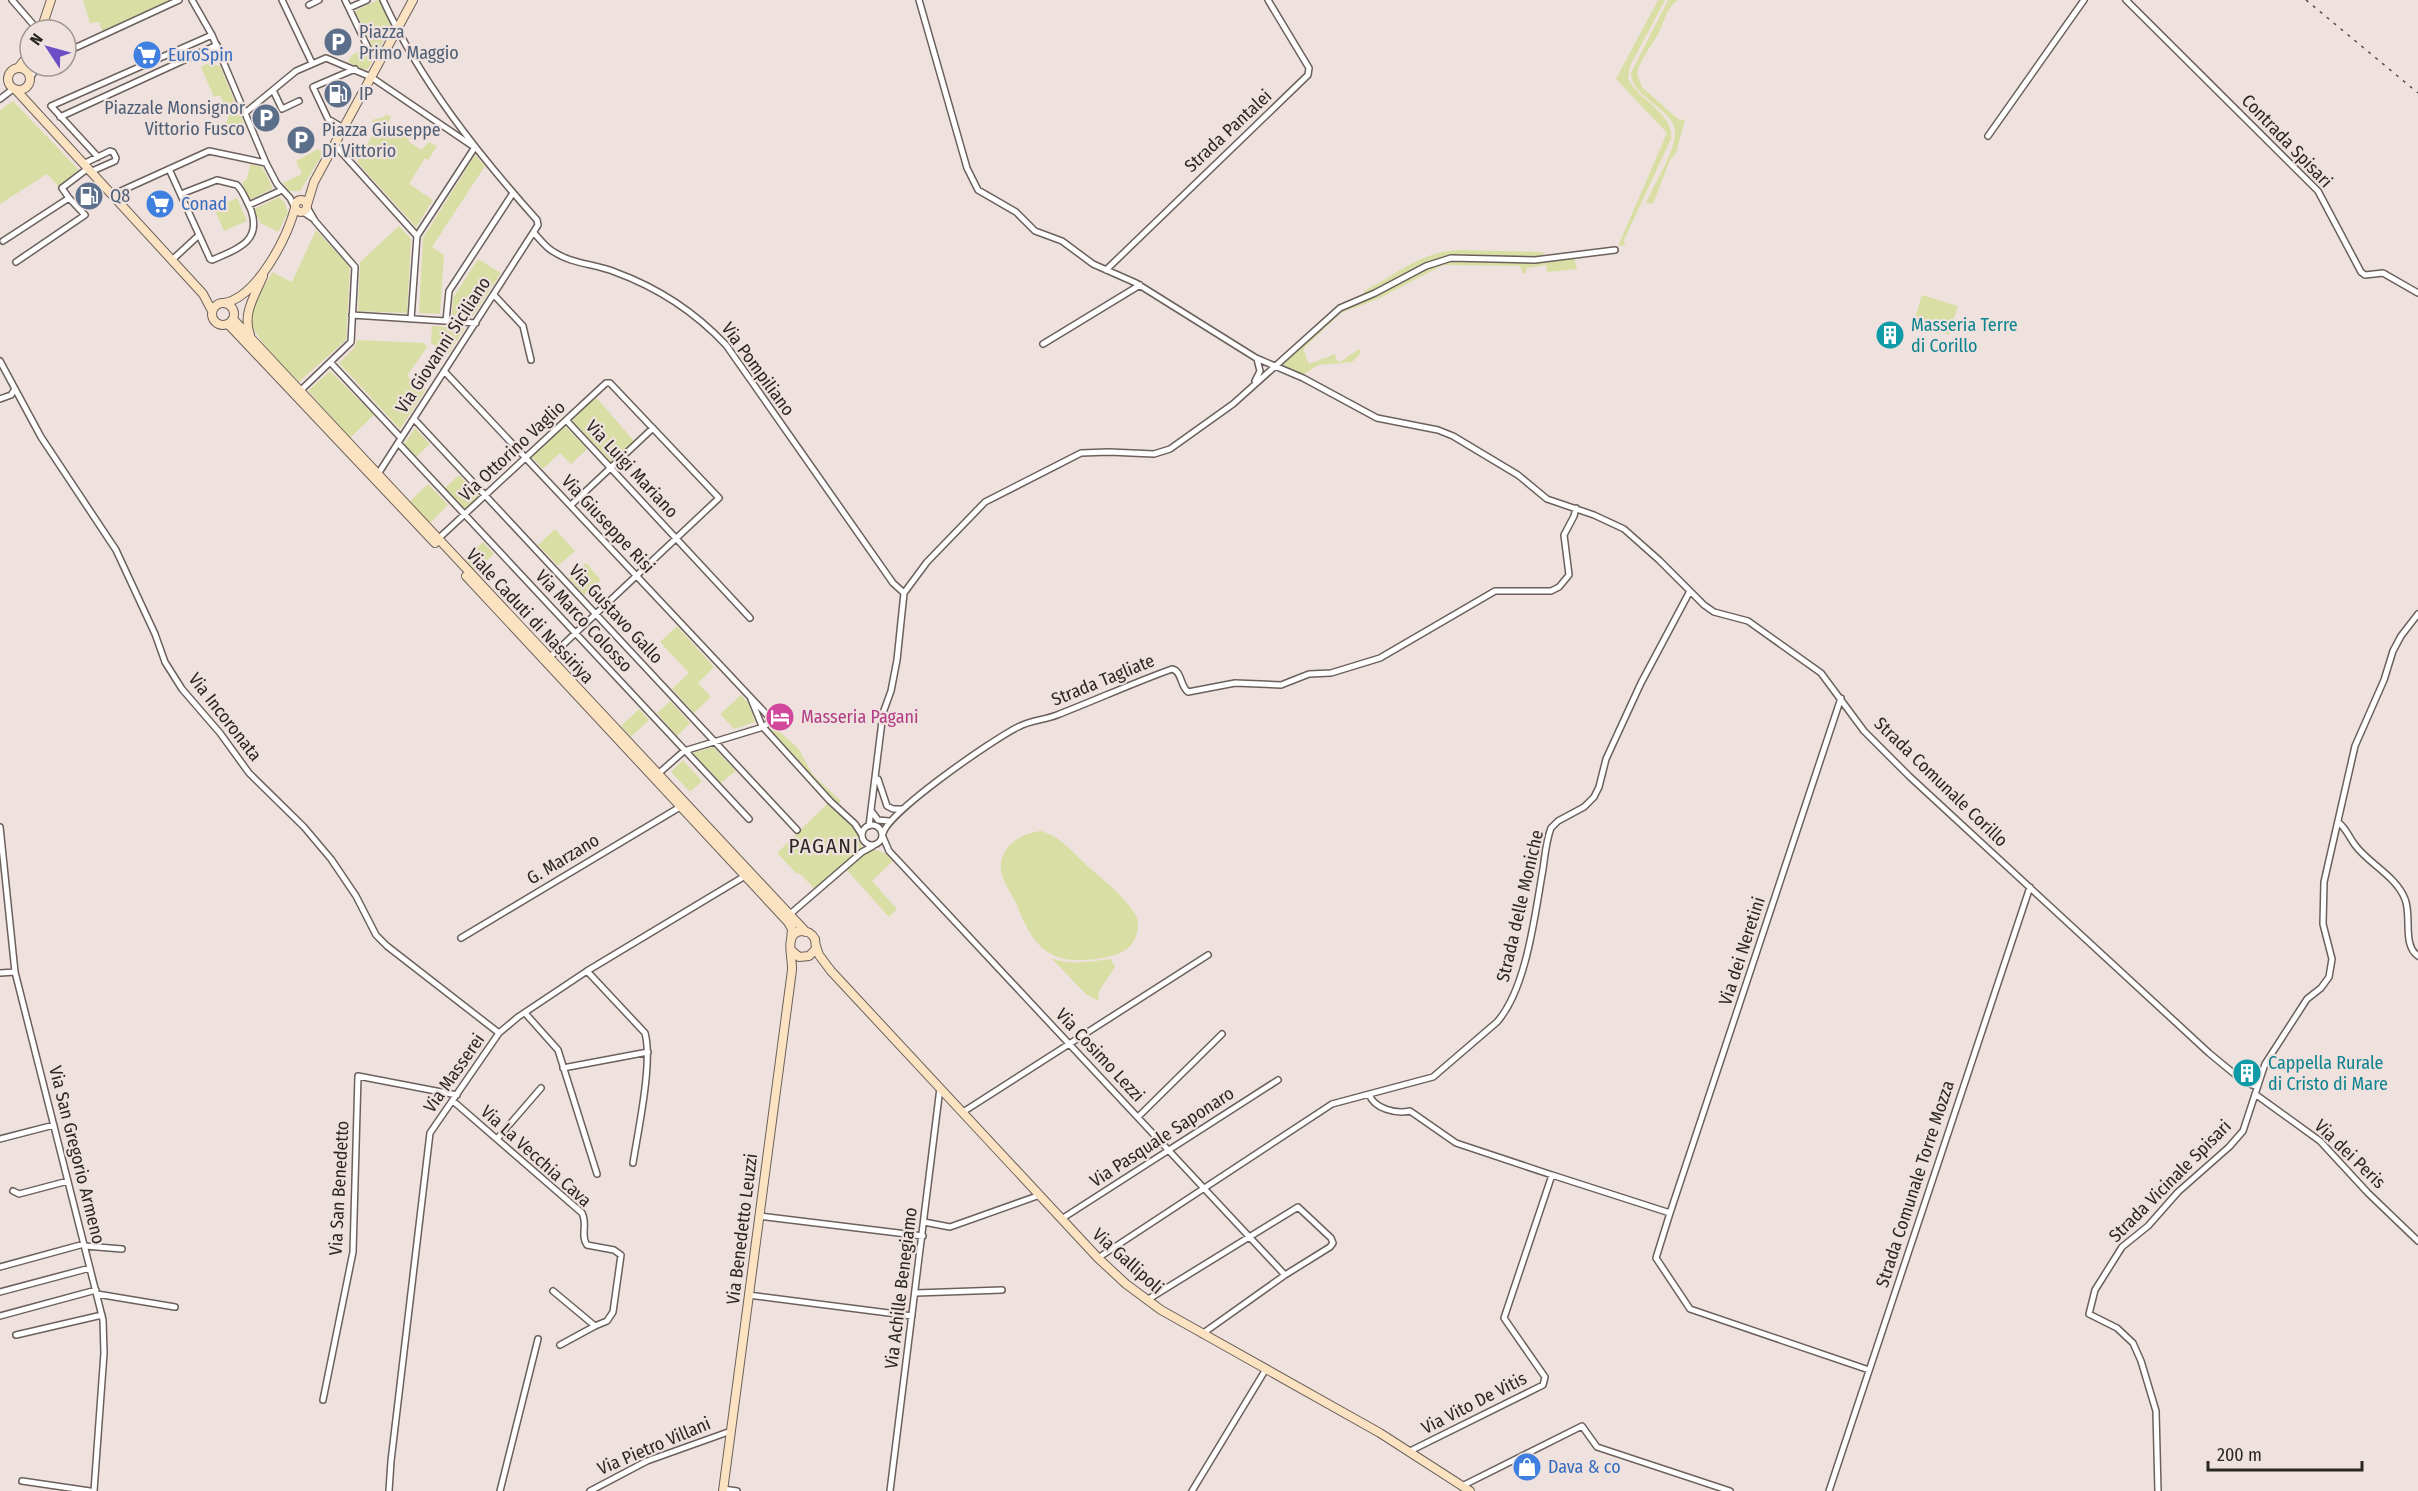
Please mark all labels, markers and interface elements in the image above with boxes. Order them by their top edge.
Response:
north arrow [18,18,78,78]
place label: Piazza Primo Maggio [359,21,459,64]
parking icon: Piazza Primo Maggio [322,26,354,58]
text: N [26,30,47,49]
supermarket icon: EuroSpin [131,39,163,71]
place label: EuroSpin [168,44,233,66]
fuel station icon: IP [322,78,354,110]
place label: IP [359,83,373,105]
street label: Strada Pantalei [1180,85,1276,177]
street label: Contrada Spisari [2237,90,2337,192]
place label: Piazzale Monsignor Vittorio Fusco [104,97,246,140]
parking icon: Piazzale Monsignor Vittorio Fusco [250,102,282,134]
place label: Piazza Giuseppe Di Vittorio [322,119,441,162]
parking icon: Piazza Giuseppe Di Vittorio [285,124,317,156]
fuel station icon: Q8 [73,180,105,212]
place label: Q8 [110,185,130,207]
supermarket icon: Conad [144,188,176,220]
place label: Conad [181,193,227,215]
street label: Via Giovanni Siciliano [391,273,495,417]
place label: Masseria Terre di Corillo [1911,314,2018,357]
street label: Via Pompiliano [717,318,799,420]
building icon: Masseria Terre di Corillo [1874,319,1906,351]
street label: Via Ottorino Vaglio [454,396,570,506]
street label: Via Luigi Mariano [581,415,683,523]
street label: Via Giuseppe Risi [557,470,659,578]
street label: Viale Caduti di Nassiriya [462,544,598,688]
street label: Via Gustavo Gallo [564,560,668,668]
street label: Via Marco Colosso [531,565,637,677]
street label: Strada Tagliate [1048,649,1158,711]
street label: Via Incoronata [184,668,266,766]
hotel icon: Masseria Pagani [764,701,796,733]
place label: Masseria Pagani [801,706,919,728]
street label: Strada Comunale Corillo [1870,712,2012,852]
street label: Strada delle Moniche [1492,828,1548,984]
street label: G. Marzano [523,829,603,889]
district label: PAGANI [789,833,859,859]
street label: Via dei Neretini [1714,894,1770,1008]
street label: Via Cosimo Lezzi [1051,1004,1149,1106]
street label: Via Masserei [419,1029,489,1117]
place label: Cappella Rurale di Cristo di Mare [2268,1052,2388,1095]
building icon: Cappella Rurale di Cristo di Mare [2231,1057,2263,1089]
street label: Via San Gregorio Armeno [44,1064,110,1246]
street label: Strada Comunale Torre Mozza [1871,1078,1959,1290]
street label: Via Pasquale Saponaro [1086,1082,1238,1192]
street label: Via La Vecchia Cava [476,1100,596,1212]
street label: Strada Vicinale Spisari [2104,1115,2236,1247]
street label: Via dei Peris [2310,1115,2390,1194]
street label: Via San Benedetto [324,1120,354,1256]
street label: Via Benedetto Leuzzi [722,1152,762,1306]
street label: Via Achille Benegiamo [880,1206,922,1370]
street label: Via Gallipoli [1088,1223,1168,1299]
street label: Via Vito De Vitis [1418,1367,1531,1439]
street label: Via Pietro Villani [594,1412,714,1480]
scale bar [2208,1434,2362,1472]
text: 200 m [2217,1444,2262,1466]
shop icon: Dava & co [1511,1451,1543,1483]
place label: Dava & co [1548,1456,1621,1478]

